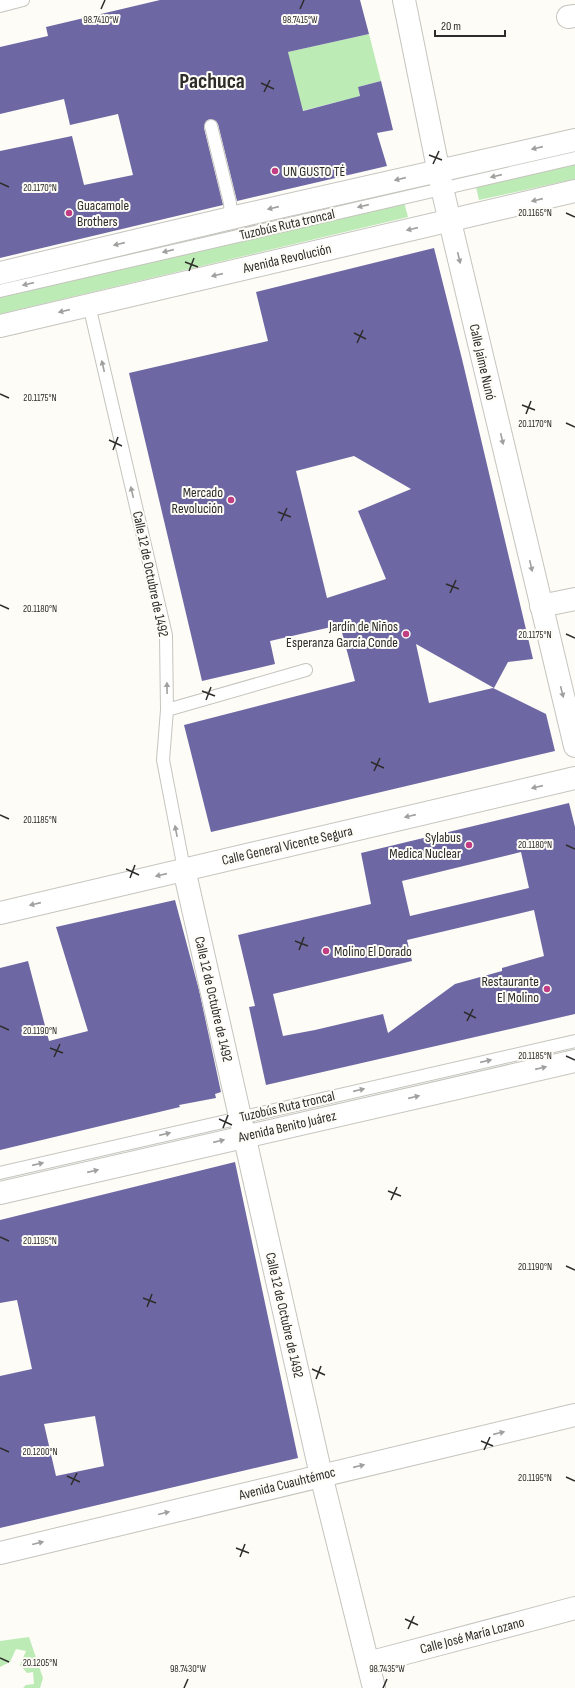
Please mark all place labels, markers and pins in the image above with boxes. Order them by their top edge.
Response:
place label: UN GUSTO TÉ [283,163,345,180]
marker: UN GUSTO TÉ [270,166,280,176]
place label: Guacamole Brothers [77,197,129,230]
marker: Guacamole Brothers [64,208,74,218]
place label: Mercado Revolución [172,484,223,517]
marker: Mercado Revolución [226,495,236,505]
place label: Jardín de Niños Esperanza García Conde [286,618,398,651]
marker: Jardín de Niños Esperanza García Conde [401,629,411,639]
place label: Sylabus Medica Nuclear [389,829,461,862]
marker: Sylabus Medica Nuclear [464,840,474,850]
place label: Molino El Dorado [334,943,412,960]
marker: Molino El Dorado [321,946,331,956]
place label: Restaurante El Molino [482,973,539,1006]
marker: Restaurante El Molino [542,984,552,994]

